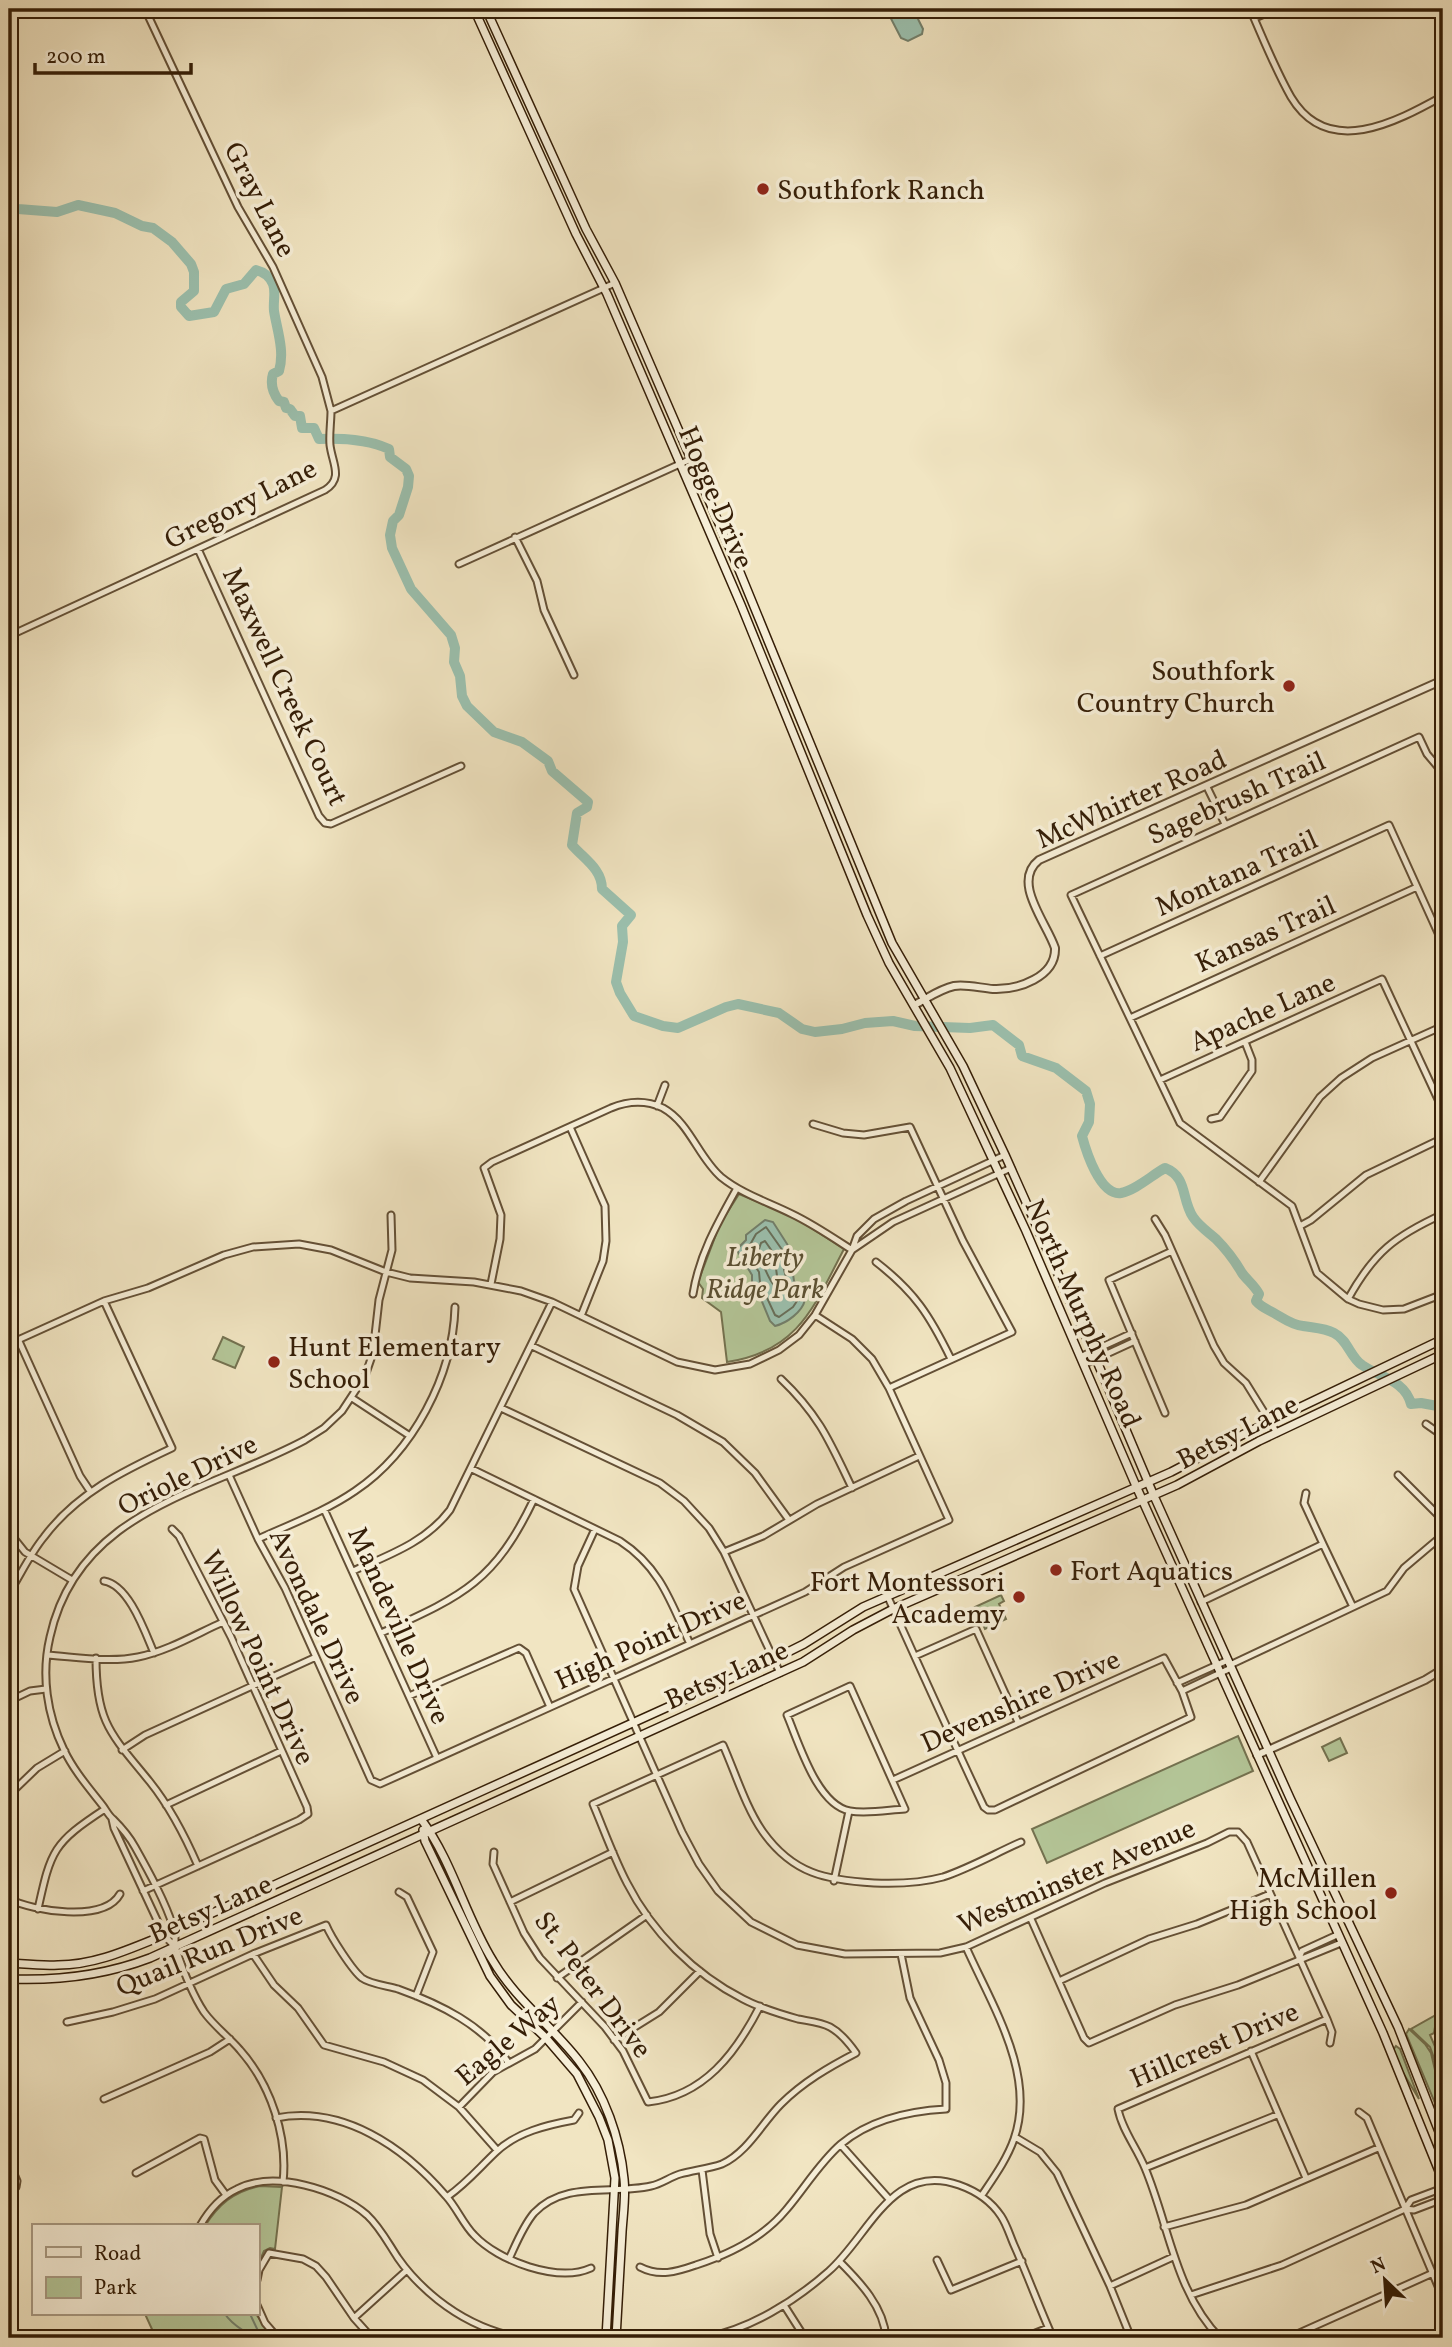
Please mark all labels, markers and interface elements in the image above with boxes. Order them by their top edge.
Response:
scale bar [35,32,191,76]
text: 200 m [46,43,106,72]
street label: Gray Lane [213,136,304,265]
place label: Southfork Ranch [777,172,985,211]
marker: Southfork Ranch [755,181,771,197]
street label: Hogge Drive [667,420,762,575]
street label: Gregory Lane [158,450,324,560]
street label: Maxwell Creek Court [211,561,356,813]
place label: Southfork Country Church [1077,653,1275,724]
marker: Southfork Country Church [1281,678,1297,694]
street label: McWhirter Road [1031,741,1233,860]
street label: Sagebrush Trail [1142,743,1332,856]
street label: Montana Trail [1150,821,1324,927]
street label: Kansas Trail [1190,887,1342,984]
street label: Apache Lane [1184,964,1342,1063]
street label: North Murphy Road [1014,1193,1150,1435]
park label: Liberty Ridge Park [706,1239,824,1310]
place label: Hunt Elementary School [288,1329,501,1400]
marker: Hunt Elementary School [266,1354,282,1370]
street label: Betsy Lane [1171,1386,1306,1480]
street label: Oriole Drive [112,1426,264,1527]
street label: Mandeville Drive [337,1521,459,1731]
street label: Avondale Drive [258,1523,373,1711]
street label: Willow Point Drive [190,1544,324,1772]
place label: Fort Aquatics [1070,1553,1233,1592]
marker: Fort Aquatics [1048,1562,1064,1578]
place label: Fort Montessori Academy [810,1564,1005,1635]
street label: High Point Drive [549,1582,753,1701]
marker: Fort Montessori Academy [1011,1589,1027,1605]
street label: Betsy Lane [659,1632,795,1721]
street label: Devenshire Drive [915,1641,1127,1764]
street label: Westminster Avenue [952,1810,1202,1945]
place label: McMillen High School [1229,1860,1377,1931]
street label: Betsy Lane [143,1866,279,1955]
marker: McMillen High School [1383,1885,1399,1901]
street label: Quail Run Drive [111,1897,309,2008]
street label: St. Peter Drive [524,1904,660,2067]
street label: Eagle Way [448,1986,569,2096]
street label: Hillcrest Drive [1125,1993,1305,2099]
legend [32,2224,259,2316]
text: Road [94,2240,141,2269]
north arrow [1350,2246,1420,2316]
text: N [1367,2252,1391,2281]
text: Park [94,2274,137,2303]

